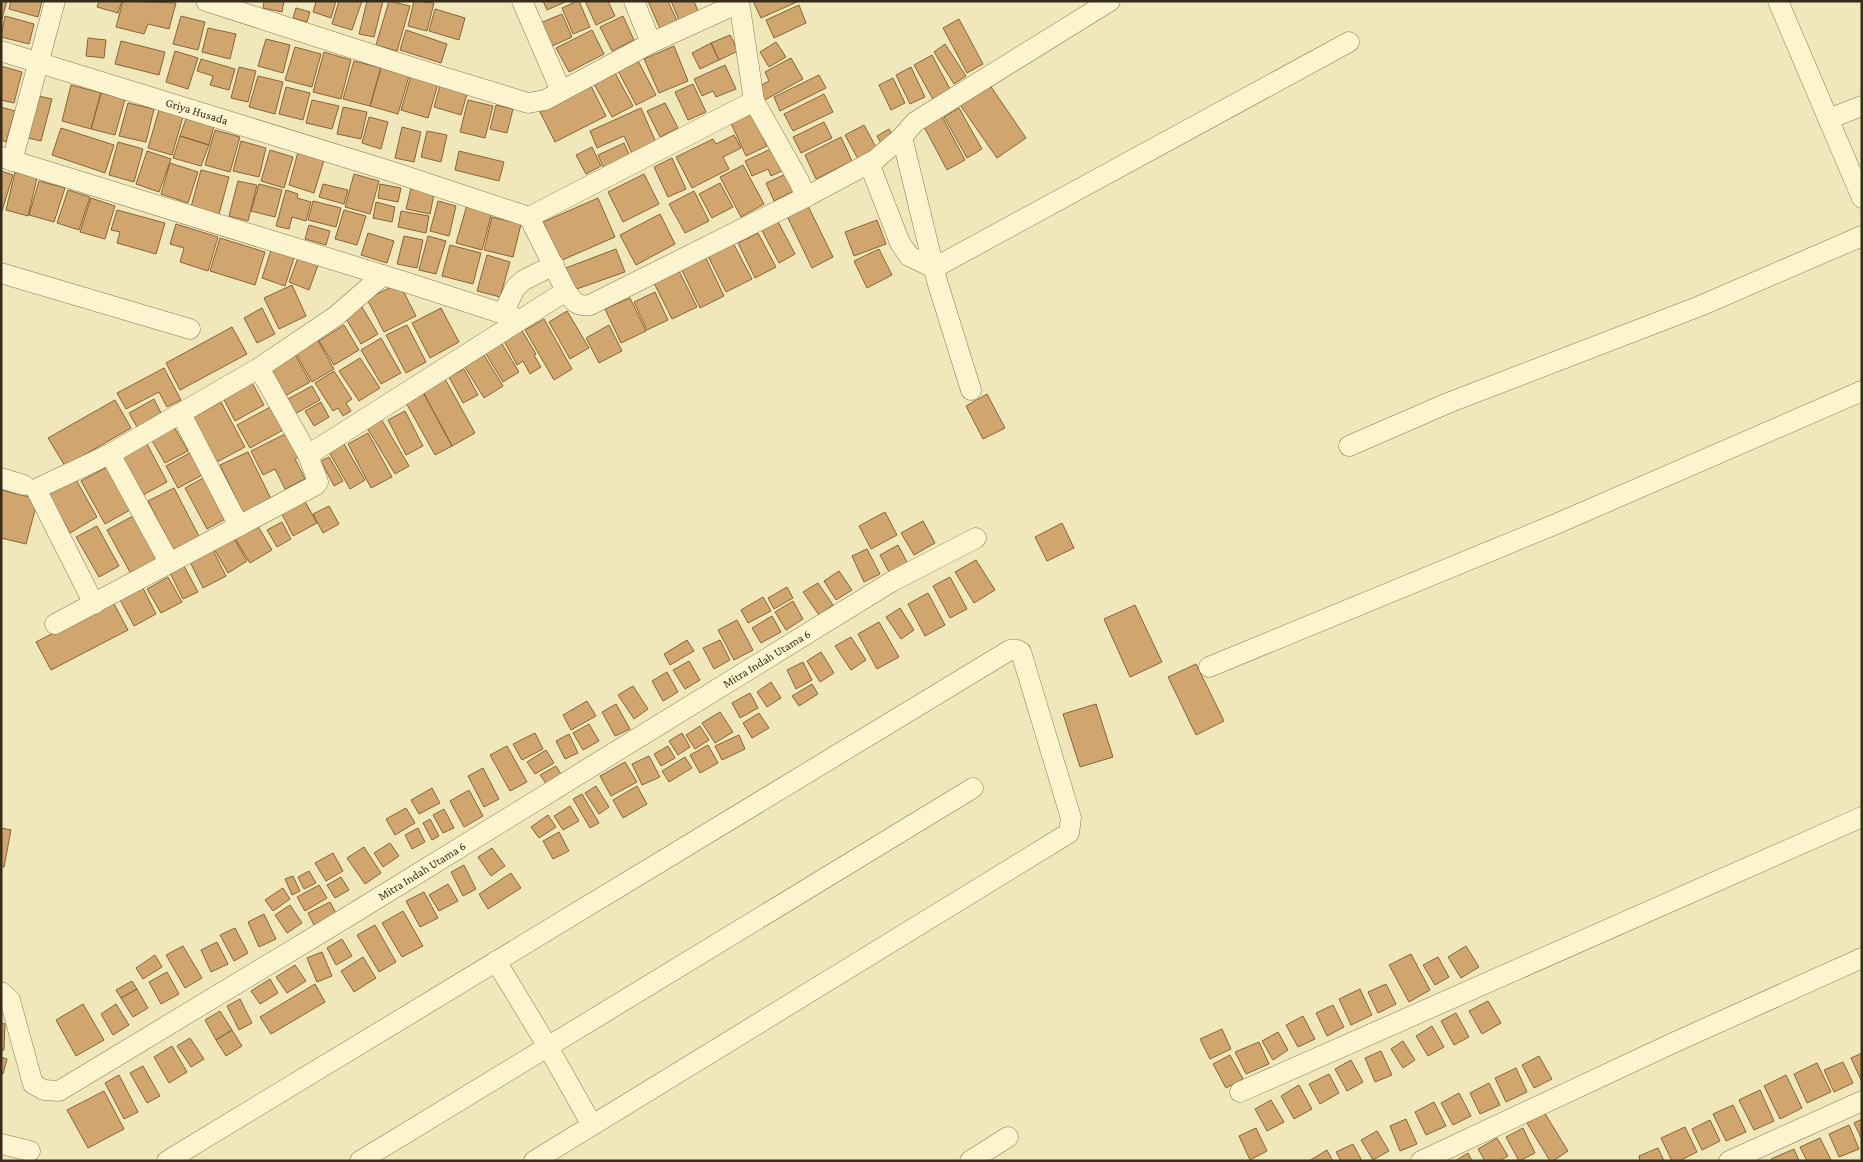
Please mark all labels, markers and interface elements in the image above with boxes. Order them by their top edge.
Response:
street label: Griya Husada [164,95,230,128]
street label: Mitra Indah Utama 6 [720,626,813,691]
street label: Mitra Indah Utama 6 [375,839,468,903]

